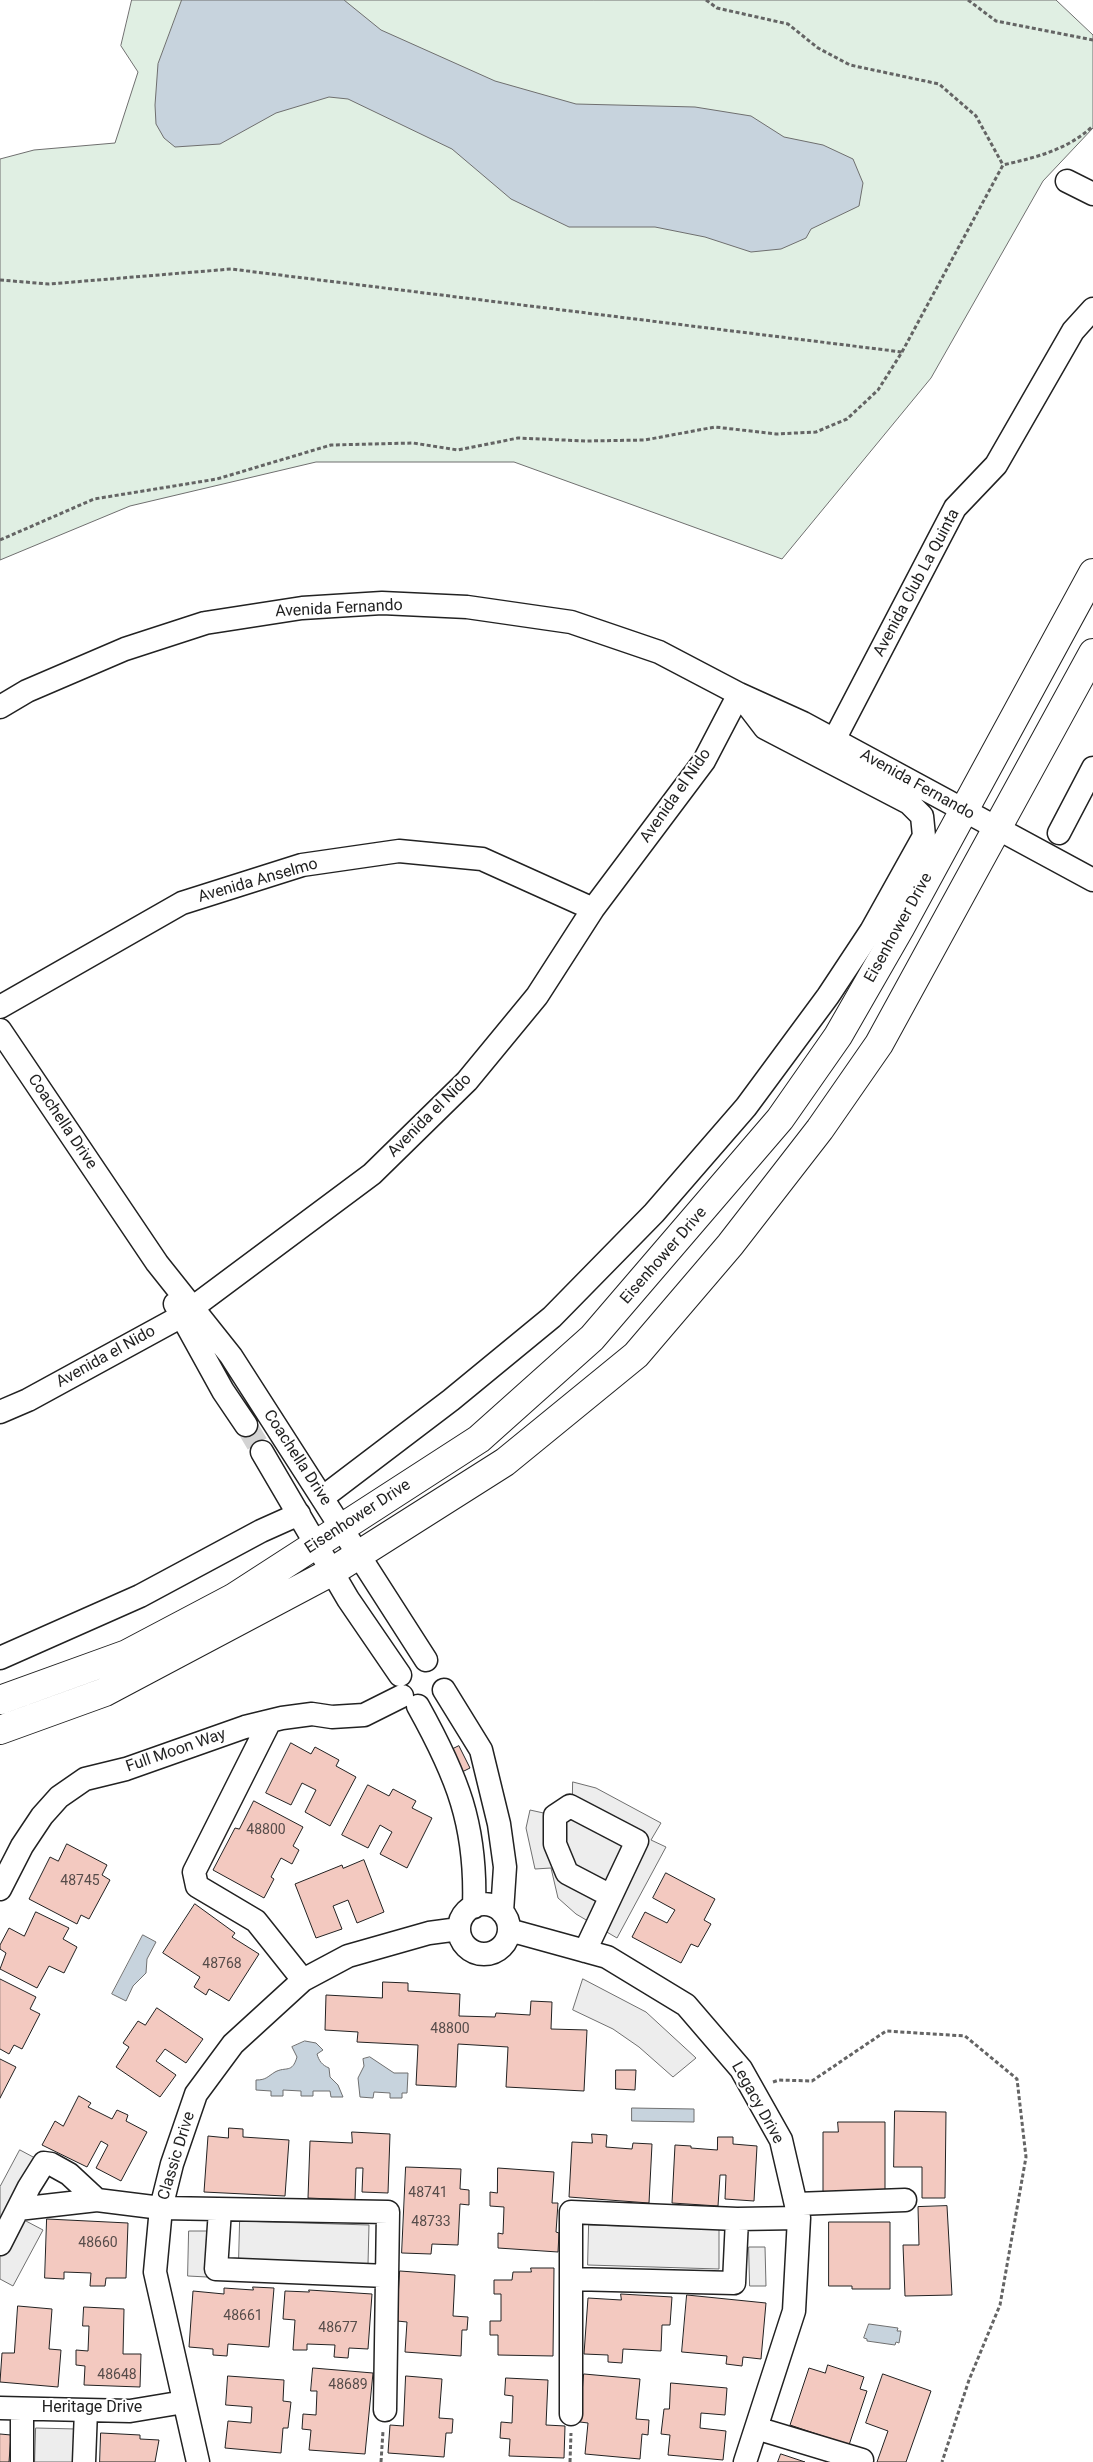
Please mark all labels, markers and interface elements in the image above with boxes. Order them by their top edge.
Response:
street label: Avenida Club La Quinta [870,506,964,660]
street label: Avenida Fernando [275,596,403,622]
street label: Avenida el Nido [636,745,716,847]
street label: Avenida Fernando [856,746,978,824]
street label: Avenida Anselmo [196,855,320,907]
street label: Eisenhower Drive [861,870,937,986]
street label: Avenida el Nido [384,1070,476,1162]
street label: Coachella Drive [23,1071,101,1173]
street label: Eisenhower Drive [617,1204,711,1308]
street label: Avenida el Nido [53,1322,159,1392]
street label: Coachella Drive [259,1407,335,1509]
street label: Eisenhower Drive [301,1476,415,1558]
street label: Full Moon Way [124,1725,228,1777]
house number: 48800 [246,1822,286,1838]
house number: 48745 [60,1873,100,1889]
house number: 48768 [202,1956,242,1972]
house number: 48800 [430,2021,470,2037]
street label: Legacy Drive [727,2059,787,2147]
street label: Classic Drive [154,2109,200,2203]
house number: 48741 [408,2185,448,2201]
house number: 48733 [411,2214,451,2230]
house number: 48660 [78,2235,118,2251]
house number: 48661 [223,2308,263,2324]
house number: 48677 [318,2320,358,2336]
house number: 48648 [97,2367,137,2383]
house number: 48689 [328,2377,368,2393]
street label: Heritage Drive [42,2398,142,2418]

